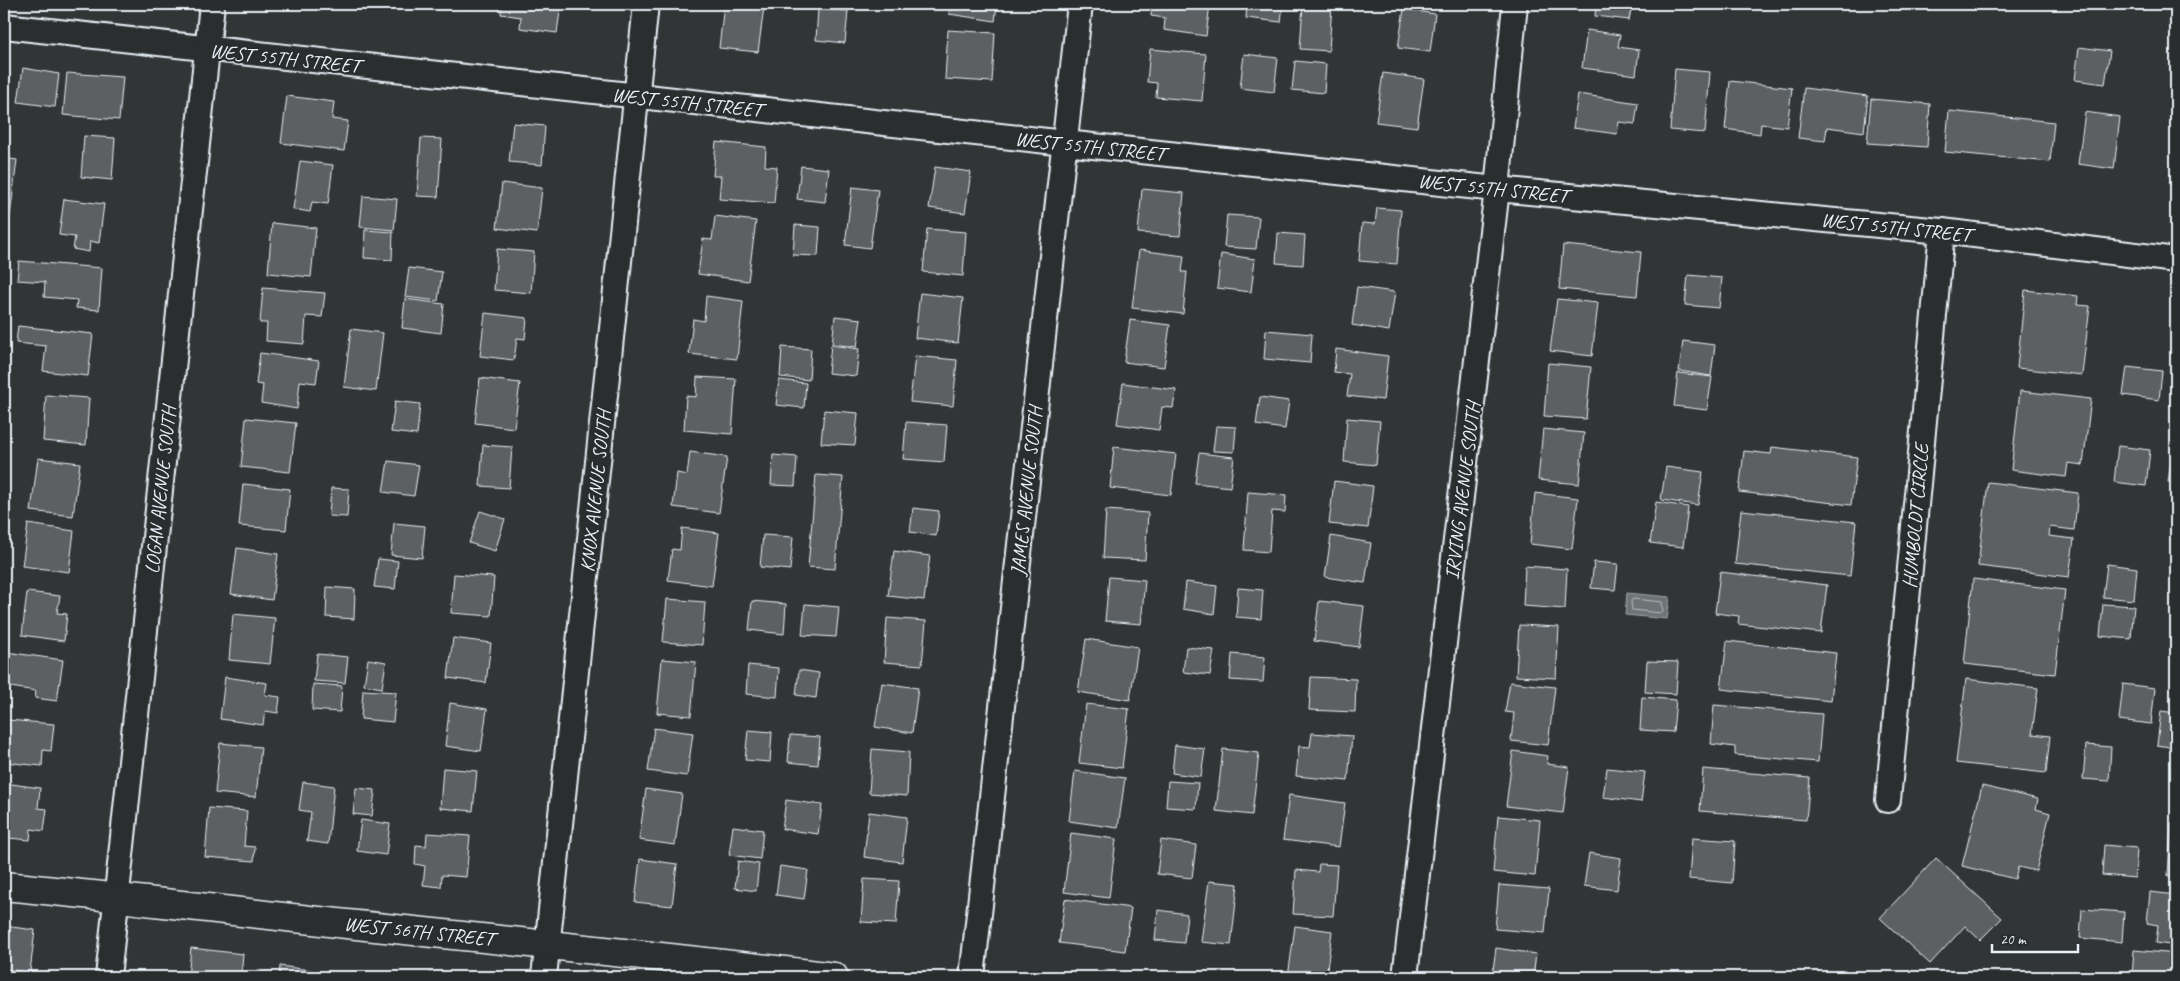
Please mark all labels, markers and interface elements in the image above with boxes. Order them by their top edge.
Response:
street label: WEST 55TH STREET [209,38,366,79]
street label: WEST 55TH STREET [611,82,768,123]
street label: WEST 55TH STREET [1014,126,1171,167]
street label: WEST 55TH STREET [1417,168,1574,209]
street label: WEST 55TH STREET [1820,207,1977,248]
street label: IRVING AVENUE SOUTH [1439,397,1486,581]
street label: LOGAN AVENUE SOUTH [139,402,182,575]
street label: JAMES AVENUE SOUTH [1005,403,1048,578]
street label: KNOX AVENUE SOUTH [575,406,617,573]
street label: HUMBOLDT CIRCLE [1897,440,1934,589]
street label: WEST 56TH STREET [343,911,500,952]
scale bar [1992,921,2079,953]
text: 20 m [2000,930,2027,949]

